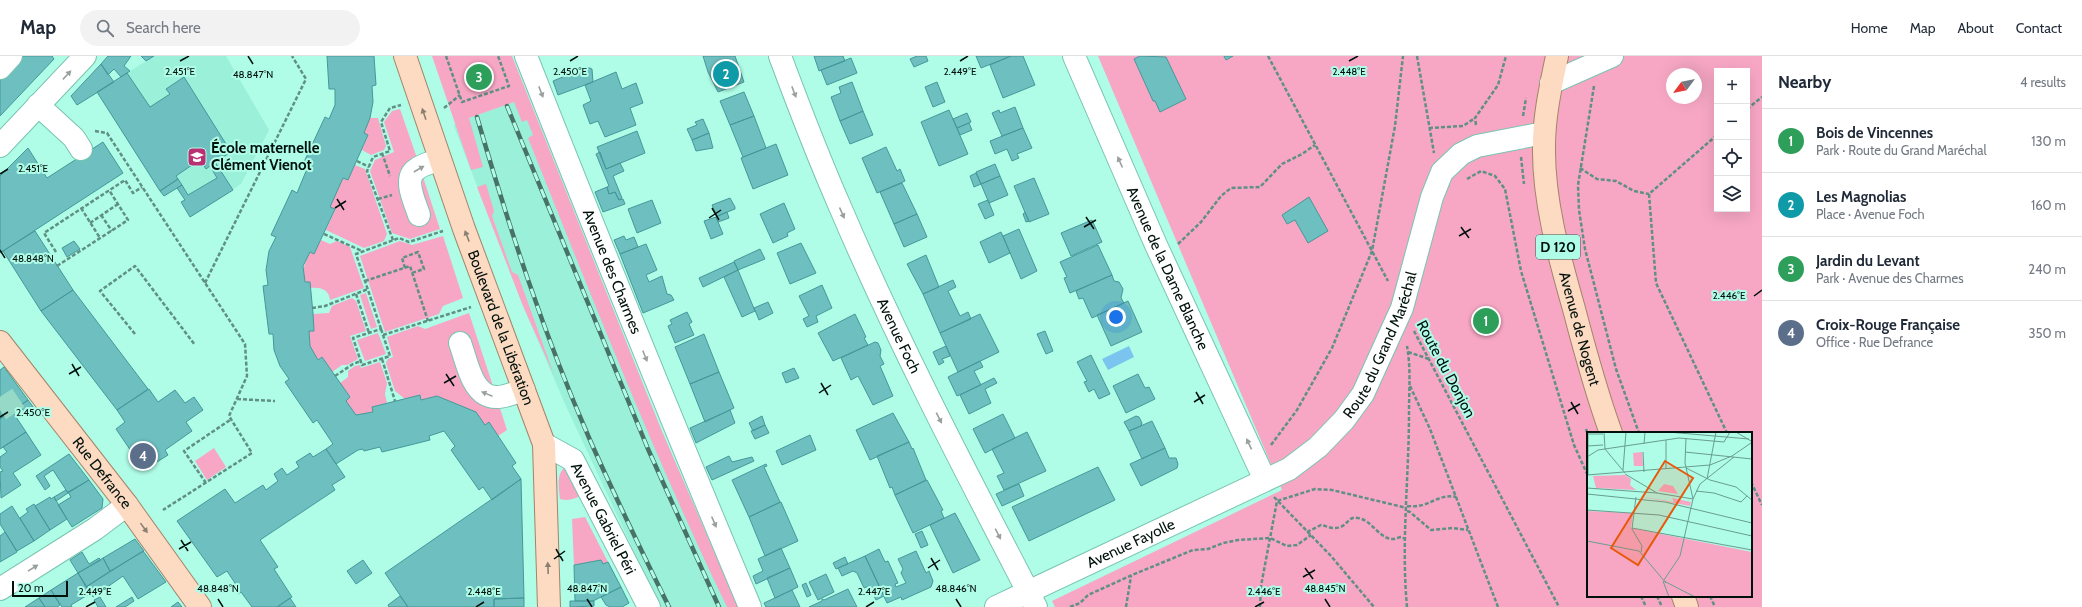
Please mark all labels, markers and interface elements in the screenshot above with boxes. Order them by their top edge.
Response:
search box [80,10,360,46]
text: Map [20,16,56,39]
icon: search [94,17,116,39]
text: Search here [126,19,201,37]
text: Home [1851,19,1888,37]
text: Map [1910,19,1935,37]
text: About [1957,19,1994,37]
text: Contact [2016,19,2062,37]
pin: 2 [713,59,739,89]
pin: 3 [466,62,492,92]
text: 2.451°E [165,65,196,78]
text: 2.450°E [553,65,587,78]
text: 2.449°E [943,65,977,78]
text: 2.448°E [1332,65,1366,78]
text: 48.847°N [233,68,273,81]
north arrow [1666,68,1702,104]
map controls [1714,68,1750,212]
button: + [1714,68,1750,104]
one-way arrow [62,70,72,80]
text: Nearby [1778,72,1831,92]
text: 4 results [2020,74,2066,90]
one-way arrow [538,87,544,99]
one-way arrow [791,87,797,99]
button: − [1714,104,1750,140]
one-way arrow [421,107,427,119]
text: Bois de Vincennes [1816,124,1933,142]
text: 1 [1789,133,1793,149]
text: 130 m [2031,133,2066,149]
place label: École maternelle Clément Vienot [211,138,320,174]
button: locate [1714,140,1750,176]
text: Park · Route du Grand Maréchal [1816,142,1987,158]
school or university icon: École maternelle Clément Vienot [186,146,208,168]
one-way arrow [1117,156,1123,168]
text: 2.451°E [18,162,49,175]
one-way arrow [413,166,424,173]
button: layers [1714,176,1750,212]
street label: Avenue de la Dame Blanche [1123,184,1213,353]
text: Les Magnolias [1816,188,1906,206]
text: 2 [1788,197,1794,213]
text: 160 m [2031,197,2066,213]
text: Place · Avenue Foch [1816,206,1925,222]
street label: Avenue des Charmes [579,207,645,337]
one-way arrow [840,207,846,219]
one-way arrow [464,230,470,242]
road number: D 120 [1536,235,1580,259]
street label: Boulevard de la Libération [464,248,538,407]
text: 48.848°N [12,252,54,265]
text: Jardin du Levant [1816,252,1920,270]
text: 3 [1787,261,1795,277]
text: 240 m [2028,261,2066,277]
street label: Route du Grand Maréchal [1339,269,1421,422]
street label: Avenue de Nogent [1555,270,1604,388]
text: Park · Avenue des Charmes [1816,270,1964,286]
text: 2.446°E [1713,289,1746,302]
street label: Avenue Foch [873,295,924,376]
pin: 1 [1473,306,1499,336]
your location [1106,307,1126,327]
text: Croix-Rouge Française [1816,316,1960,334]
street label: Route du Donjon [1413,317,1479,421]
text: 4 [1787,325,1795,341]
text: 350 m [2029,325,2066,341]
text: Office · Rue Defrance [1816,334,1933,350]
one-way arrow [643,351,649,363]
one-way arrow [481,391,492,397]
text: 2.450°E [16,406,50,419]
one-way arrow [936,412,943,424]
inset map [1587,432,1752,597]
street label: Rue Defrance [69,434,136,513]
one-way arrow [1246,439,1252,450]
pin: 4 [130,441,156,471]
street label: Avenue Gabriel Péri [567,460,640,577]
street label: Avenue Fayolle [1084,515,1178,572]
one-way arrow [712,516,718,528]
one-way arrow [140,523,148,534]
one-way arrow [995,528,1001,540]
one-way arrow [545,561,551,574]
one-way arrow [28,564,38,572]
scale bar [12,579,68,598]
text: 20 m [18,581,44,595]
text: 48.848°N [197,582,239,595]
text: 48.847°N [567,582,607,595]
text: 48.846°N [935,582,977,595]
text: 48.845°N [1304,582,1346,595]
text: 2.449°E [78,585,112,598]
text: 2.448°E [467,585,501,598]
text: 2.447°E [858,585,891,598]
text: 2.446°E [1248,585,1281,598]

